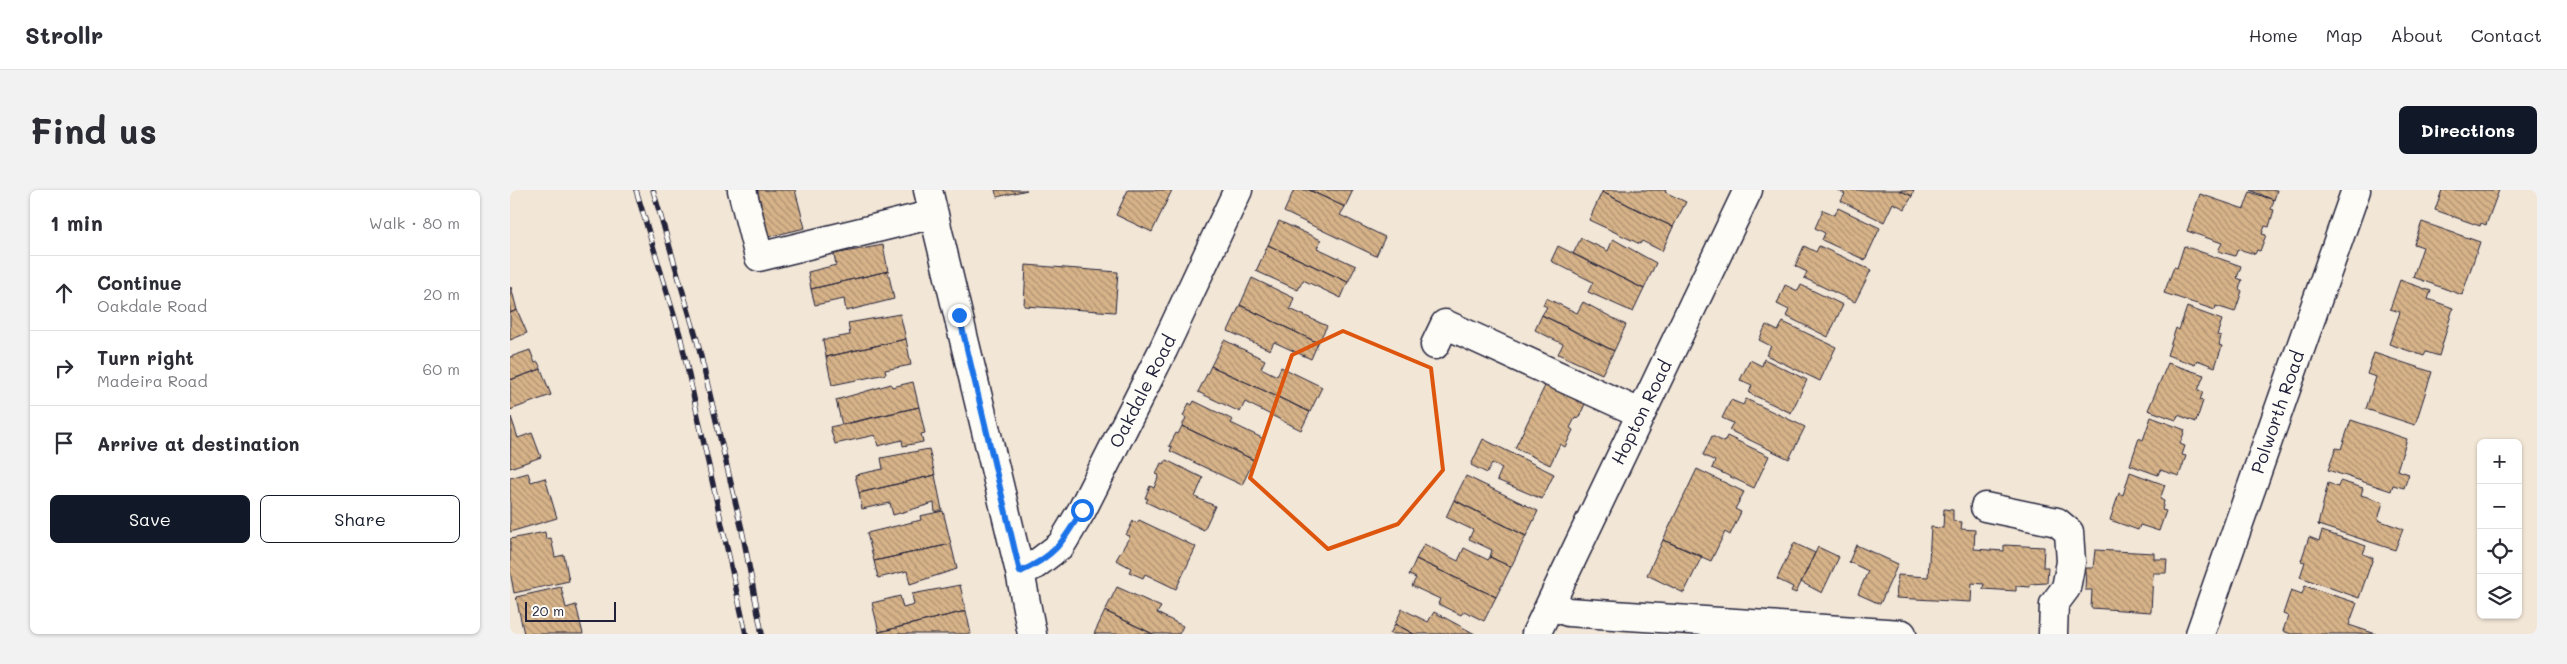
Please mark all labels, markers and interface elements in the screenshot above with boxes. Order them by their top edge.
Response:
text: Strollr [25,19,103,50]
text: Home [2249,23,2298,47]
text: Map [2326,23,2362,47]
text: About [2390,23,2443,47]
text: Contact [2471,23,2542,47]
button: Directions [2399,106,2537,154]
text: Find us [30,107,157,153]
text: 1 min [50,209,103,236]
text: Walk · 80 m [369,212,460,233]
text: Continue [97,270,182,295]
icon: ahead [50,279,78,307]
text: 20 m [423,283,460,304]
text: Oakdale Road [97,295,207,316]
route end [948,304,971,327]
street label: Oakdale Road [1103,330,1181,452]
text: Turn right [97,345,194,370]
street label: Polworth Road [2245,347,2309,477]
icon: right [50,354,78,382]
street label: Hopton Road [1605,356,1677,468]
text: 60 m [423,358,460,379]
text: Madeira Road [97,370,208,391]
icon: arrive [50,429,78,457]
text: Arrive at destination [97,431,300,456]
map controls [2477,439,2522,619]
button: + [2477,439,2522,484]
button: − [2477,484,2522,529]
button: Save [50,495,250,543]
button: Share [260,495,460,543]
route start [1071,499,1094,522]
button: locate [2477,529,2522,574]
button: layers [2477,574,2522,619]
scale bar [525,599,616,622]
text: 20 m [532,601,564,620]

